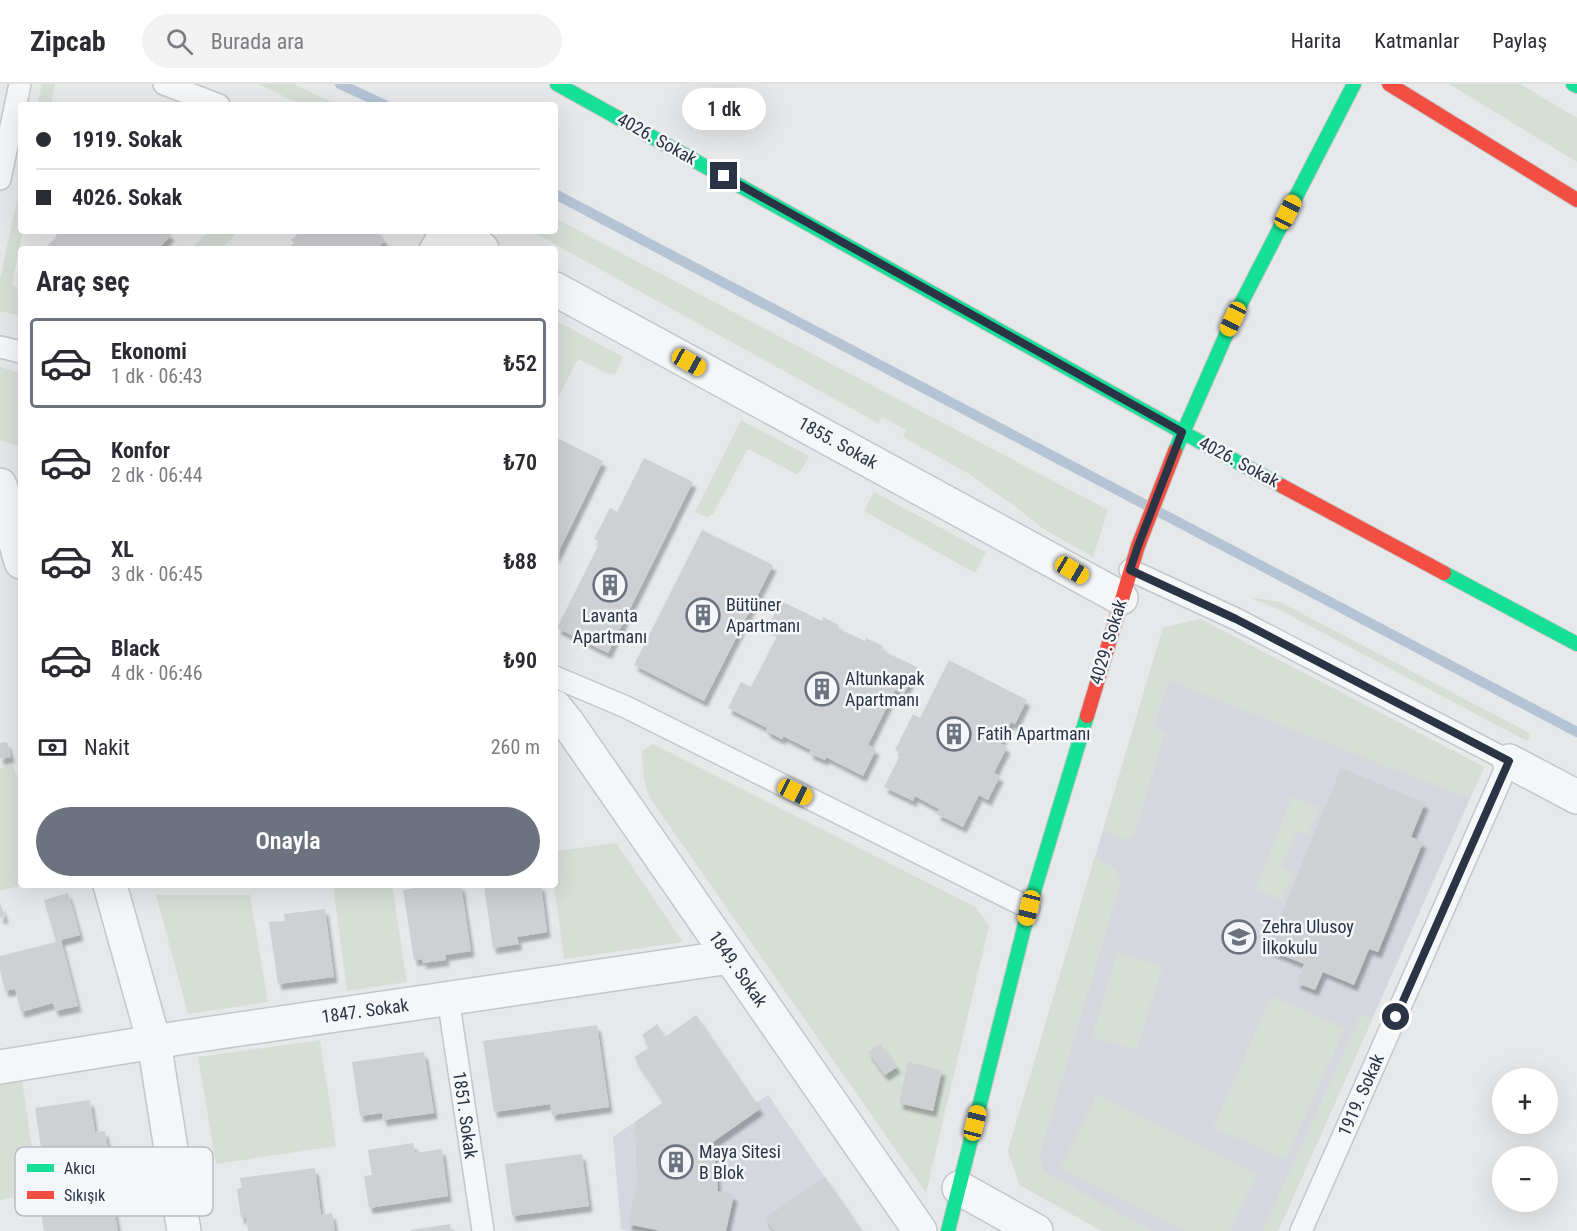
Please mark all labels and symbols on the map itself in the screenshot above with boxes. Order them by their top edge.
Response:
callout: 1 dk [682,89,766,131]
street label: 4026. Sokak [614,108,701,169]
route end [710,162,737,189]
car [1272,192,1304,232]
car [1217,299,1249,339]
car [669,345,709,379]
street label: 1855. Sokak [795,412,882,473]
street label: 4026. Sokak [1196,432,1283,491]
car [1052,553,1092,587]
building icon: Lavanta Apartmanı [592,567,628,603]
place label: Bütüner Apartmanı [726,594,800,636]
building icon: Bütüner Apartmanı [685,597,721,633]
street label: 4029. Sokak [1085,597,1130,687]
place label: Lavanta Apartmanı [573,605,647,647]
place label: Altunkapak Apartmanı [845,668,925,710]
building icon: Altunkapak Apartmanı [804,671,840,707]
building icon: Fatih Apartmanı [936,716,972,752]
place label: Fatih Apartmanı [977,723,1091,744]
car [775,776,815,808]
car [1016,888,1042,928]
place label: Zehra Ulusoy İlkokulu [1262,916,1354,958]
school or university icon: Zehra Ulusoy İlkokulu [1221,919,1257,955]
street label: 1849. Sokak [705,927,772,1011]
street label: 1847. Sokak [320,994,410,1027]
route start [1382,1003,1409,1030]
street label: 1919. Sokak [1333,1050,1388,1139]
street label: 1851. Sokak [449,1070,482,1160]
car [962,1103,988,1143]
place label: Maya Sitesi B Blok [699,1141,781,1183]
building icon: Maya Sitesi B Blok [658,1144,694,1180]
legend [15,1147,213,1216]
text: Akıcı [64,1159,95,1178]
text: Sıkışık [64,1186,106,1205]

